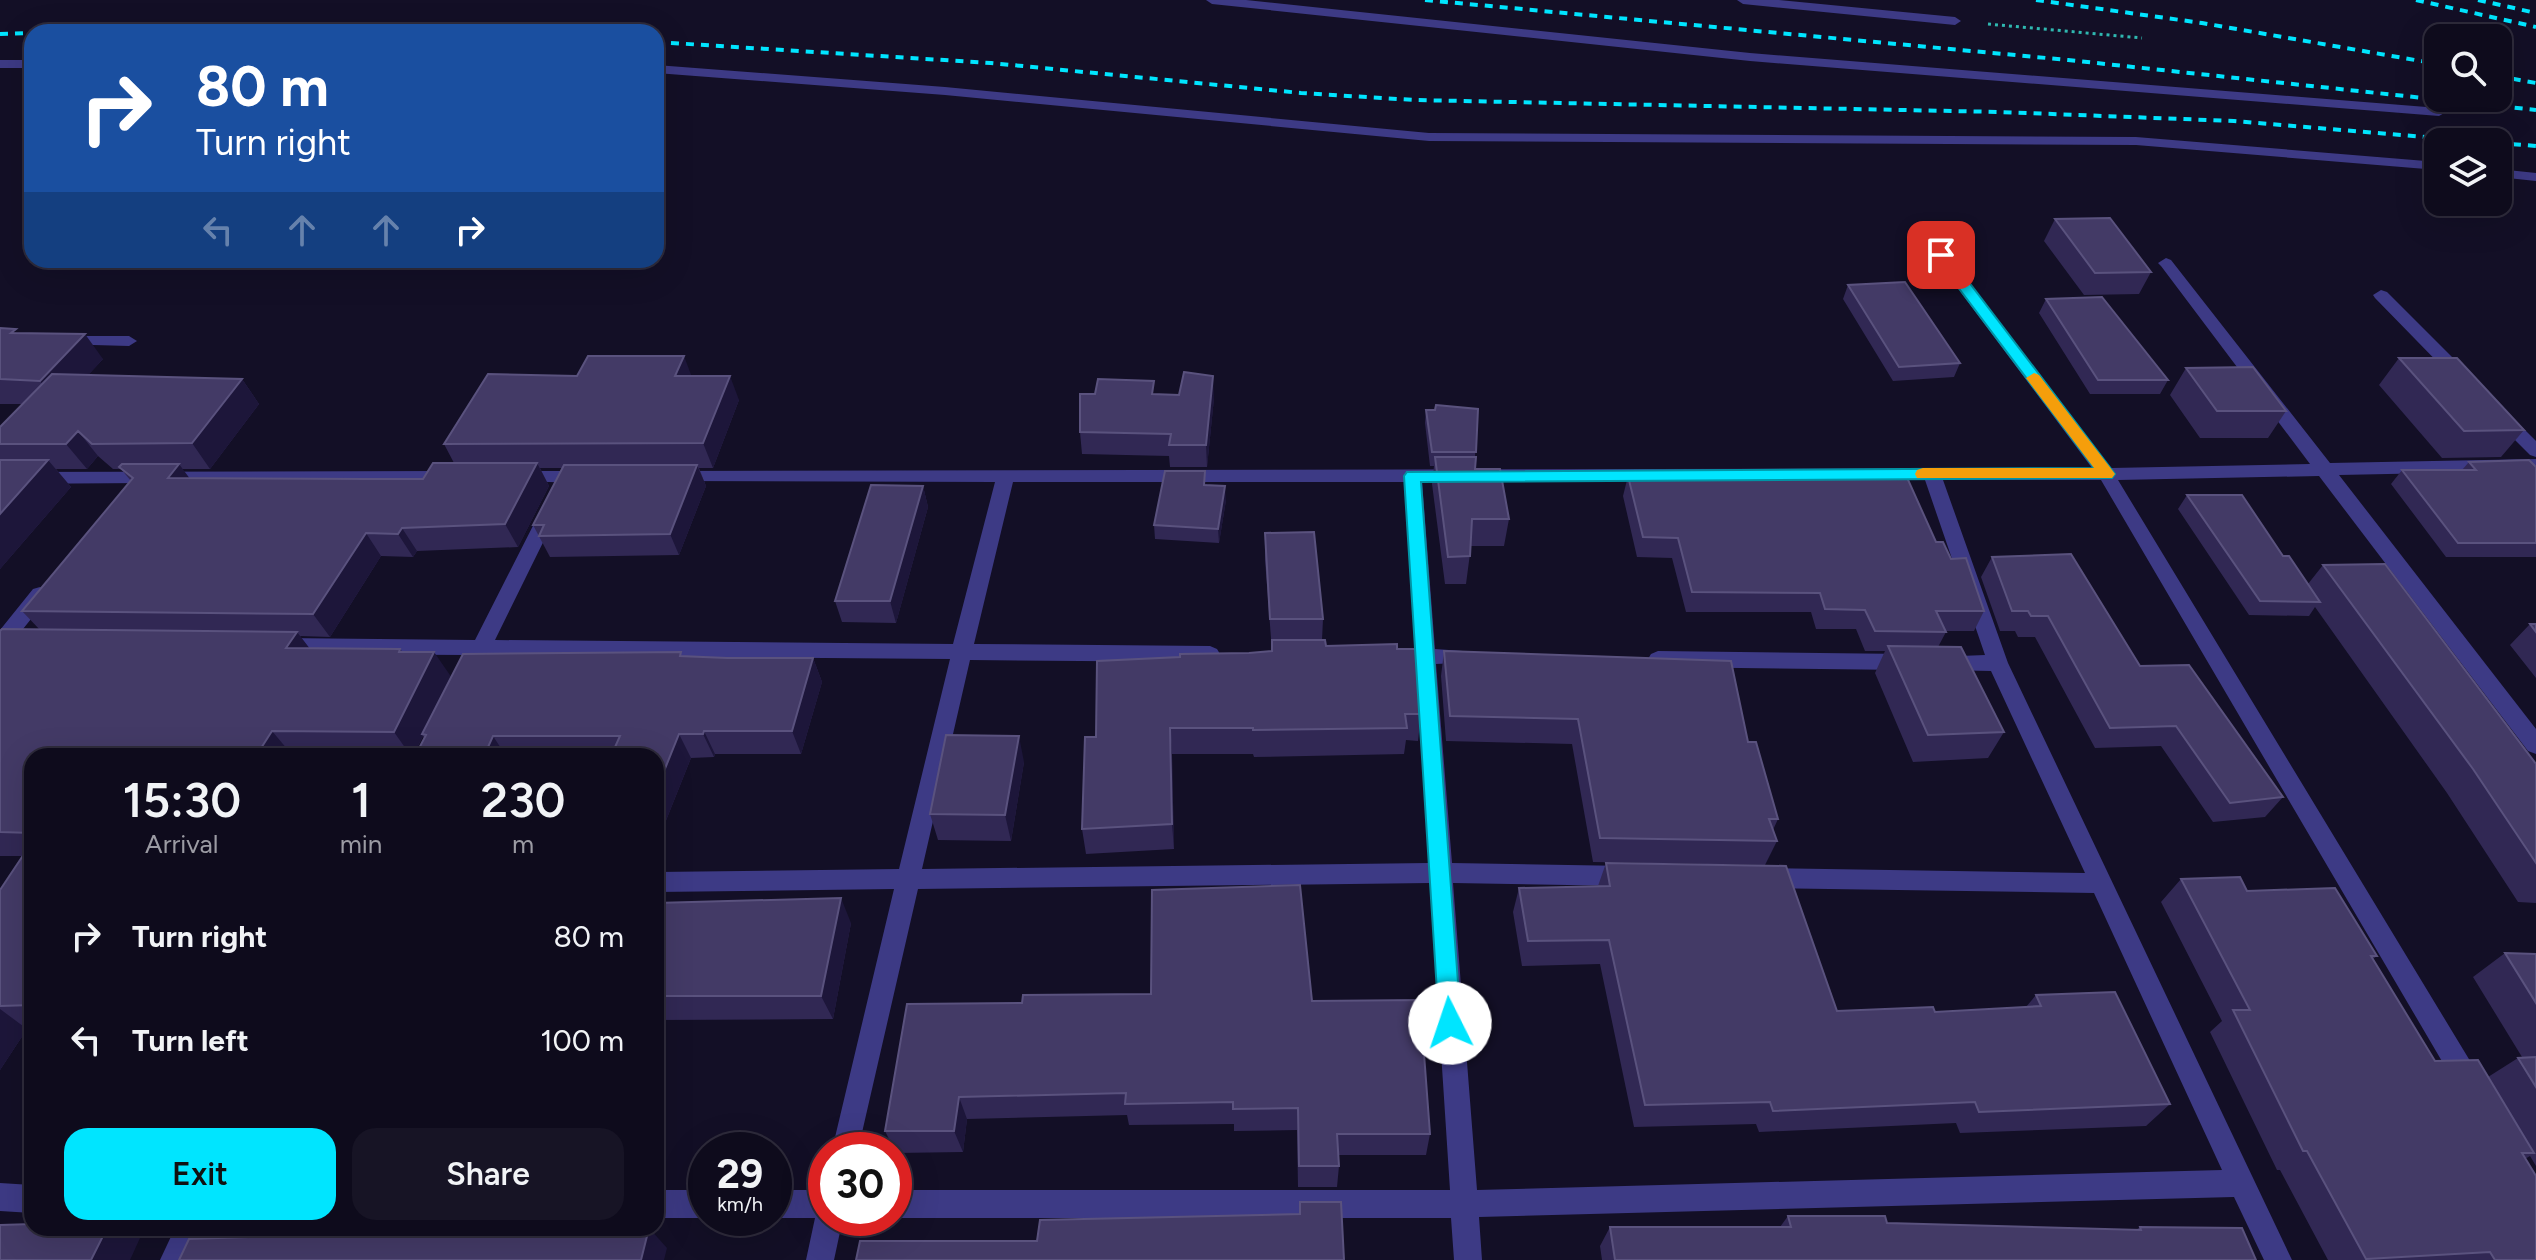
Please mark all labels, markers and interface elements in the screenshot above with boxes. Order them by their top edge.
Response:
map controls [2424,24,2512,216]
button: search [2424,24,2512,112]
text: 80 m [196,53,329,120]
icon: right [64,56,168,160]
text: Turn right [196,121,351,164]
button: layers [2424,128,2512,216]
icon: left [196,208,240,252]
icon: ahead [280,208,324,252]
icon: ahead [364,208,408,252]
icon: right [448,208,492,252]
pin [1907,221,1975,289]
icon: arrive [1919,233,1963,277]
text: 15:30 [122,771,241,829]
text: 1 [351,771,371,829]
text: 230 [481,771,566,829]
text: Arrival [145,828,219,860]
text: min [340,828,382,860]
text: m [512,828,534,860]
icon: right [64,914,108,958]
text: Turn right [132,918,267,955]
text: 80 m [553,918,624,955]
position arrow [1408,981,1492,1065]
icon: left [64,1018,108,1062]
text: Turn left [132,1022,249,1059]
text: 100 m [540,1022,624,1059]
button: Exit [64,1128,336,1220]
button: Share [352,1128,624,1220]
speed limit sign: 30 [808,1132,912,1236]
text: 29 [717,1150,763,1198]
text: km/h [717,1192,763,1216]

